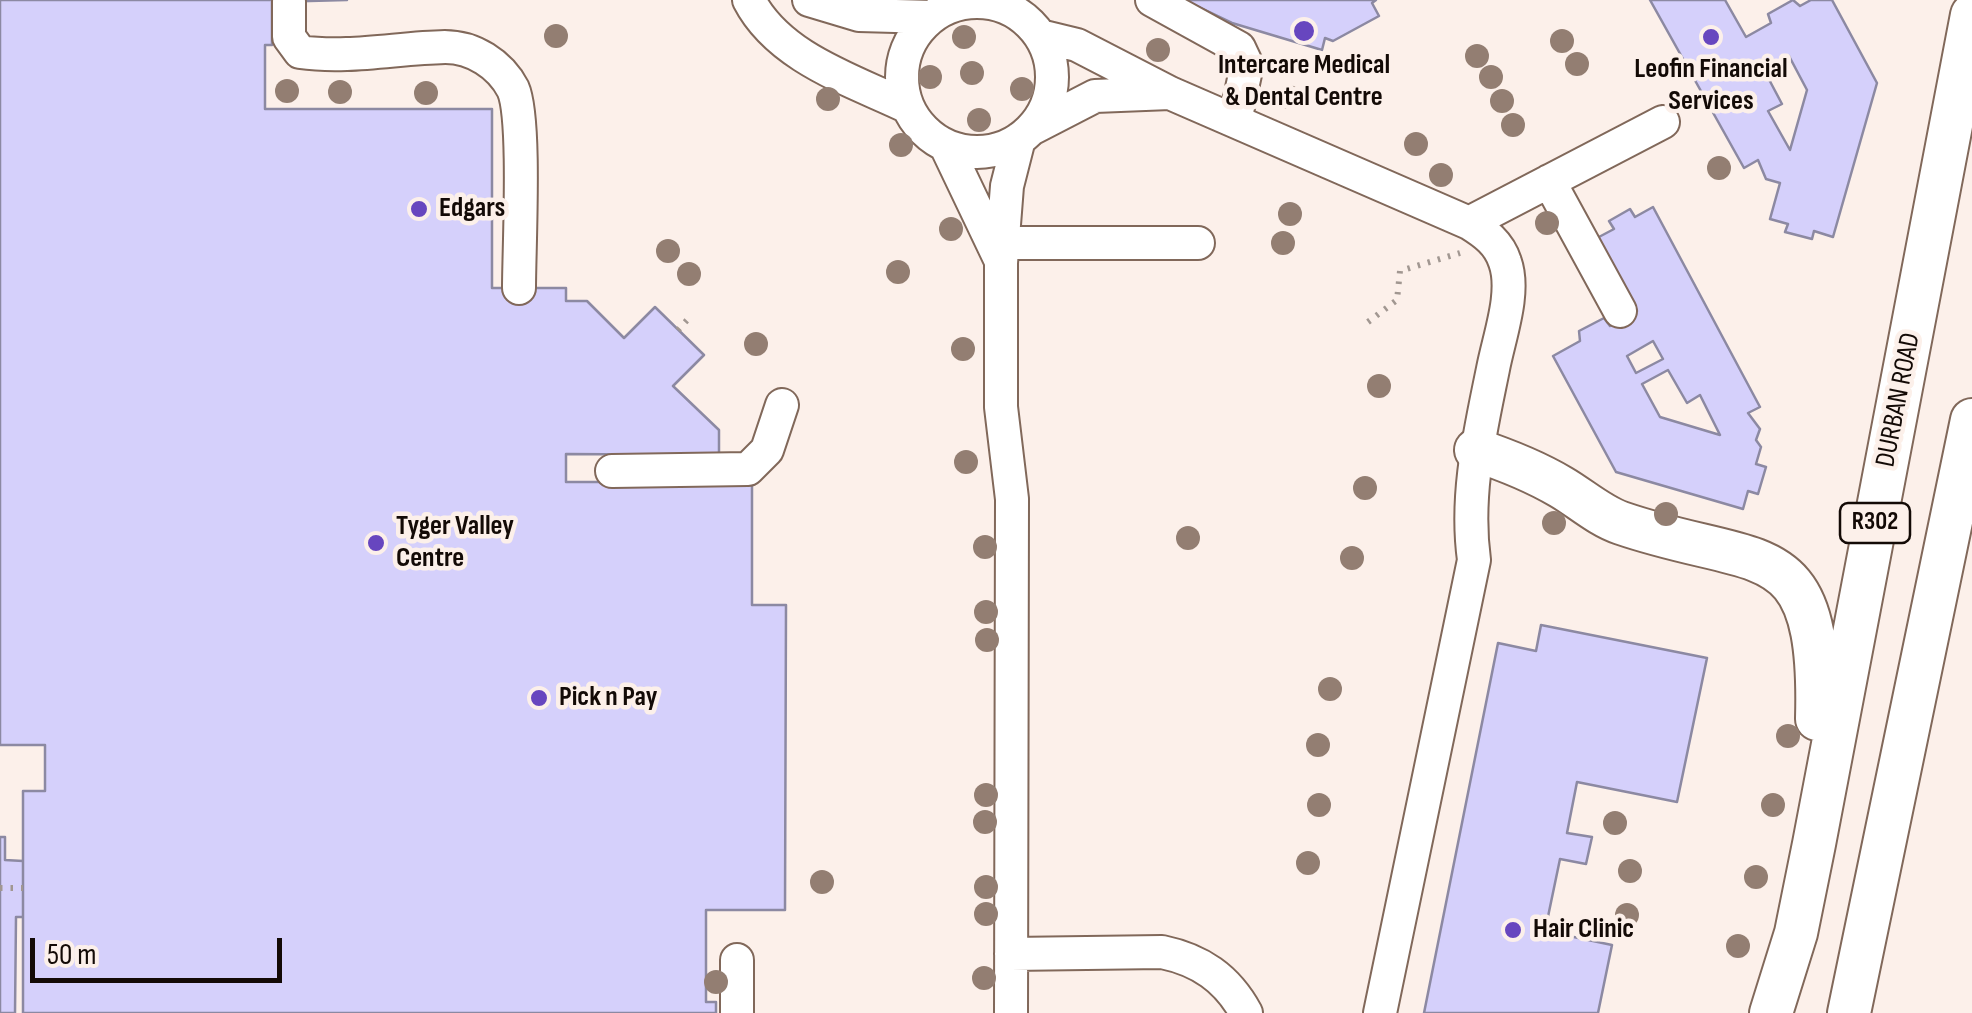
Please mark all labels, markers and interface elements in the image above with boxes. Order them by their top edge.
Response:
marker: Intercare Medical & Dental Centre [1291,18,1317,44]
marker: Leofin Financial Services [1700,26,1722,48]
place label: Intercare Medical & Dental Centre [1218,49,1390,115]
place label: Leofin Financial Services [1634,53,1788,119]
place label: Edgars [439,192,505,226]
marker: Edgars [408,198,430,220]
street label: DURBAN ROAD [1870,330,1928,470]
road number: R302 [1840,503,1910,543]
place label: Tyger Valley Centre [396,510,514,576]
marker: Tyger Valley Centre [365,532,387,554]
place label: Pick n Pay [559,681,657,715]
marker: Pick n Pay [528,687,550,709]
place label: Hair Clinic [1533,913,1634,947]
scale bar [35,918,288,980]
marker: Hair Clinic [1502,919,1524,941]
text: 50 m [47,937,96,973]

